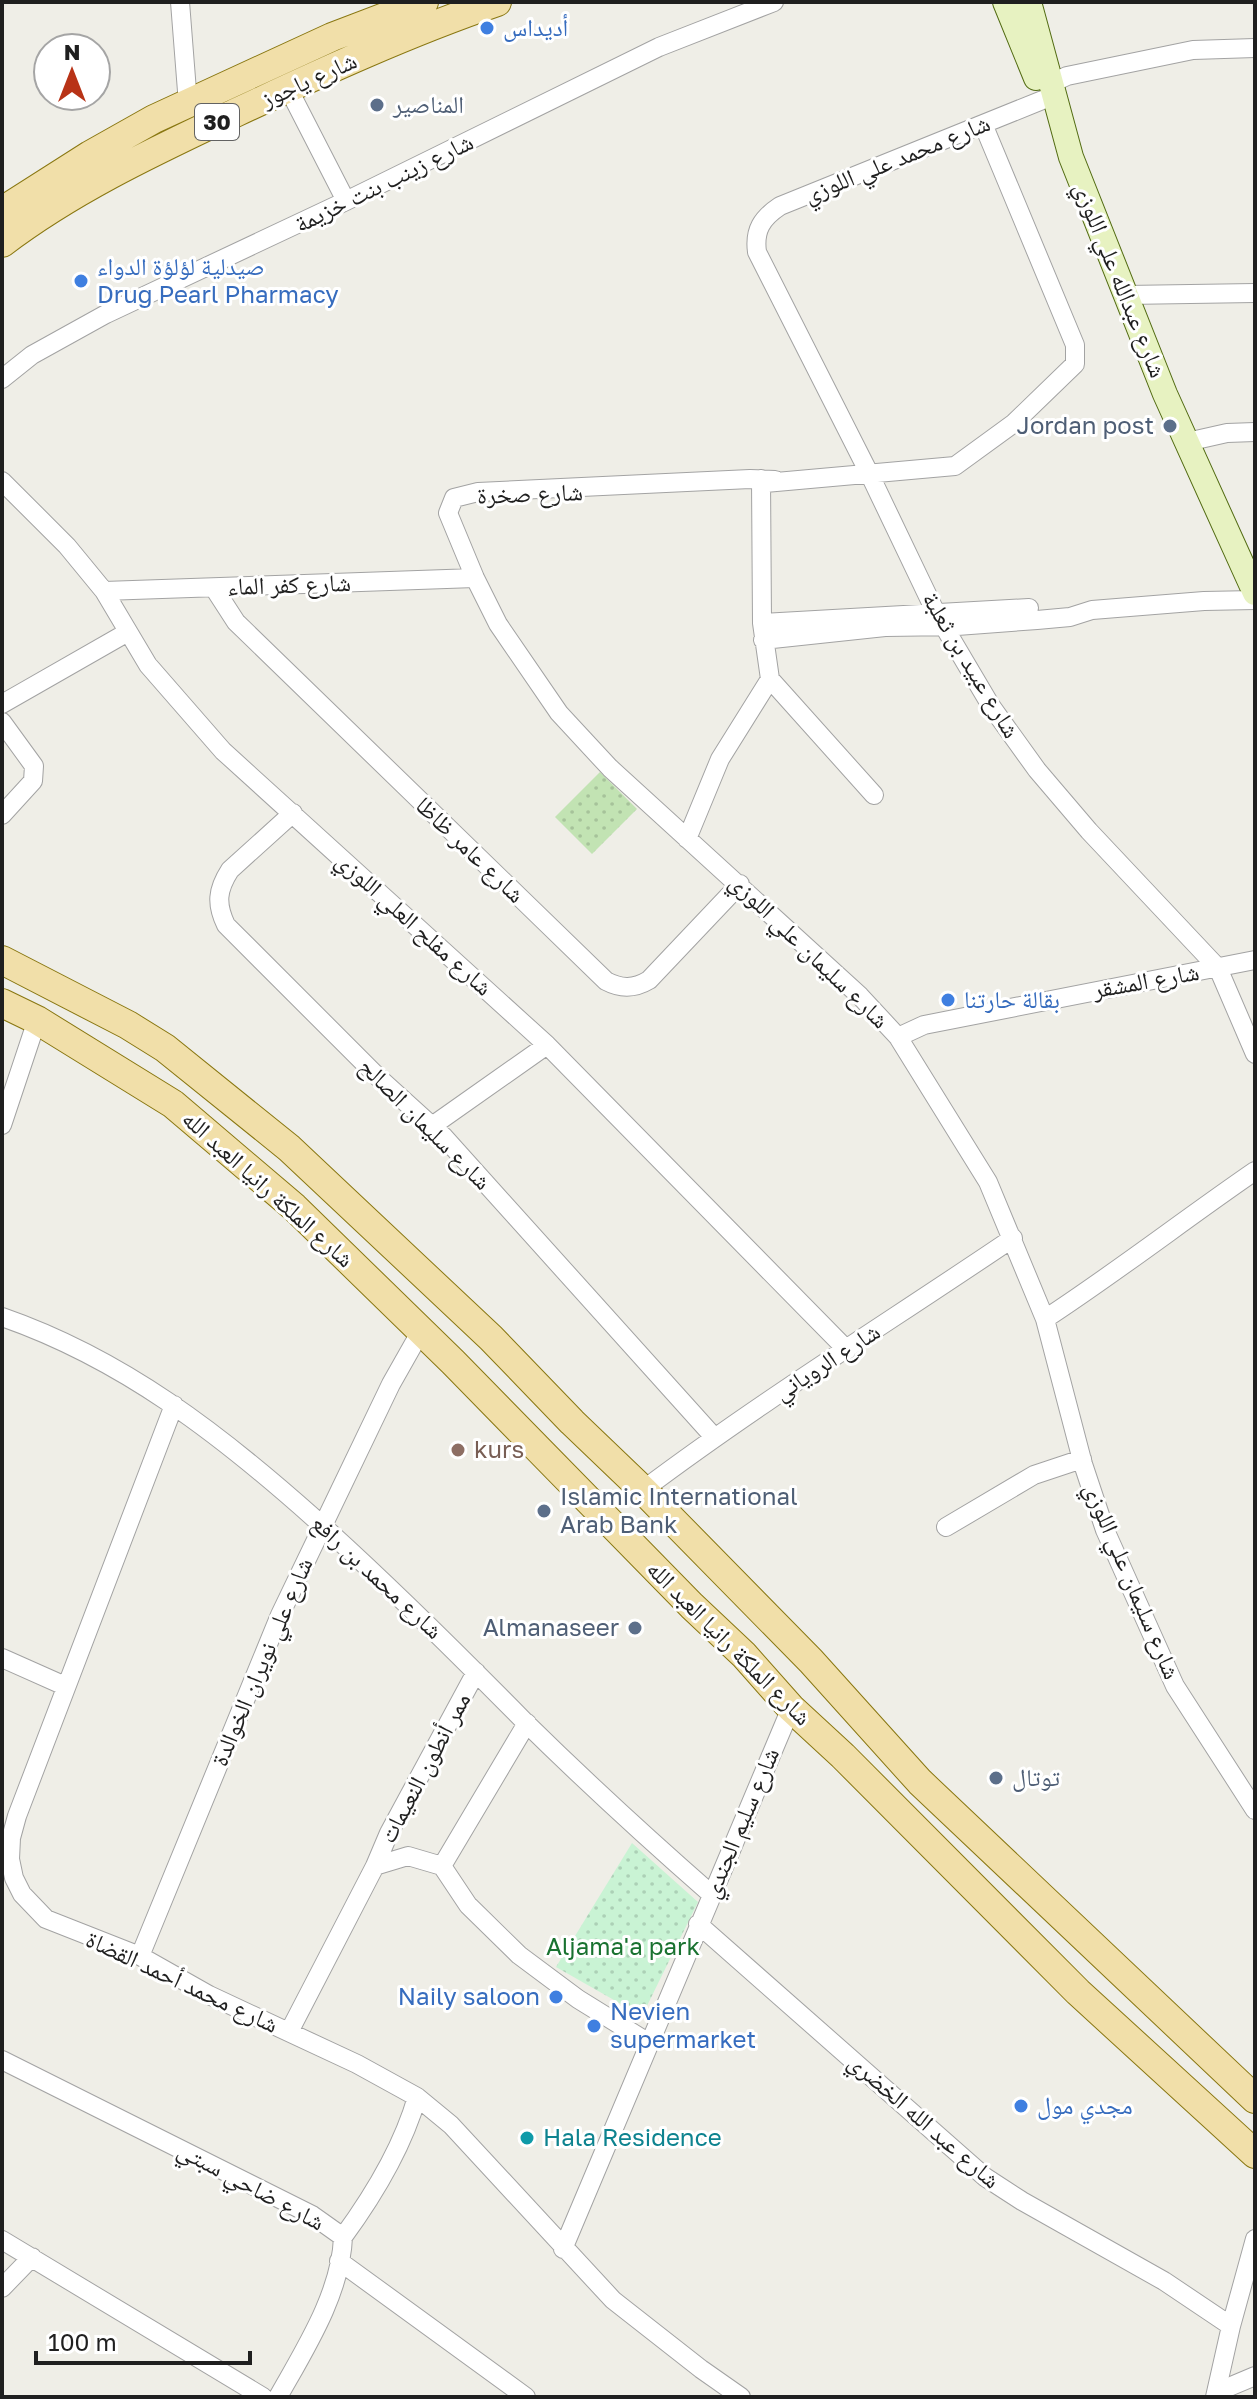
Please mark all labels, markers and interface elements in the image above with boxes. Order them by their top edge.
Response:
place label: أديداس [503,12,568,42]
marker: أديداس [478,19,496,37]
north arrow [32,32,112,112]
text: N [64,38,80,65]
street label: شارع ياجوز [255,45,362,115]
place label: المناصير [392,89,464,118]
marker: المناصير [368,96,386,114]
road number: 30 [195,104,239,140]
street label: شارع محمد علي اللوزي [799,107,996,214]
street label: شارع زينب بنت خزيمة [289,126,478,239]
street label: شارع عبدالله علي اللوزي [1063,178,1174,384]
place label: صيدلية لؤلؤة الدواء Drug Pearl Pharmacy [97,251,339,308]
marker: صيدلية لؤلؤة الدواء Drug Pearl Pharmacy [72,272,90,290]
place label: Jordan post [1017,410,1154,439]
marker: Jordan post [1161,417,1179,435]
street label: شارع صخرة [476,476,583,511]
street label: شارع كفر الماء [227,567,351,602]
street label: شارع عبيد بن ثعلبة [916,586,1027,744]
street label: شارع عامر ظاظا [409,790,532,910]
street label: شارع مفلح العلي اللوزي [327,845,499,1005]
street label: شارع سليمان علي اللوزي [720,866,896,1038]
street label: شارع المشقر [1089,956,1201,1005]
place label: بقالة حارتنا [964,984,1060,1014]
marker: بقالة حارتنا [939,991,957,1009]
street label: شارع سليمان الصالح [353,1051,498,1196]
street label: شارع الملكة رانيا العبد الله [176,1103,361,1274]
street label: شارع الروياني [768,1316,888,1411]
place label: kurs [474,1434,524,1463]
marker: kurs [449,1441,467,1459]
street label: شارع سليمان علي اللوزي [1073,1478,1188,1685]
place label: Islamic International Arab Bank [560,1481,798,1538]
marker: Islamic International Arab Bank [535,1502,553,1520]
street label: شارع محمد بن رافع [305,1508,450,1646]
street label: شارع علي نويران الخوالدة [204,1553,323,1772]
street label: شارع الملكة رانيا العبد الله [640,1554,818,1732]
place label: Almanaseer [483,1612,619,1641]
marker: Almanaseer [626,1619,644,1637]
street label: ممر أنطون النعيمات [372,1687,476,1848]
street label: شارع سليم الجندي [695,1743,790,1904]
place label: توتال [1012,1762,1060,1792]
marker: توتال [987,1769,1005,1787]
street label: شارع محمد أحمد القضاة [81,1923,283,2040]
park label: Aljama'a park [546,1931,700,1960]
place label: Naily saloon [398,1981,540,2010]
marker: Naily saloon [547,1988,565,2006]
place label: Nevien supermarket [610,1996,756,2053]
marker: Nevien supermarket [585,2017,603,2035]
street label: شارع عبد الله الخضري [839,2046,1007,2198]
place label: مجدي مول [1037,2090,1133,2125]
marker: مجدي مول [1012,2097,1030,2115]
place label: Hala Residence [543,2122,722,2151]
marker: Hala Residence [518,2129,536,2147]
street label: شارع ضاحي سبتي [170,2134,330,2241]
scale bar [36,2315,250,2365]
text: 100 m [48,2327,117,2356]

